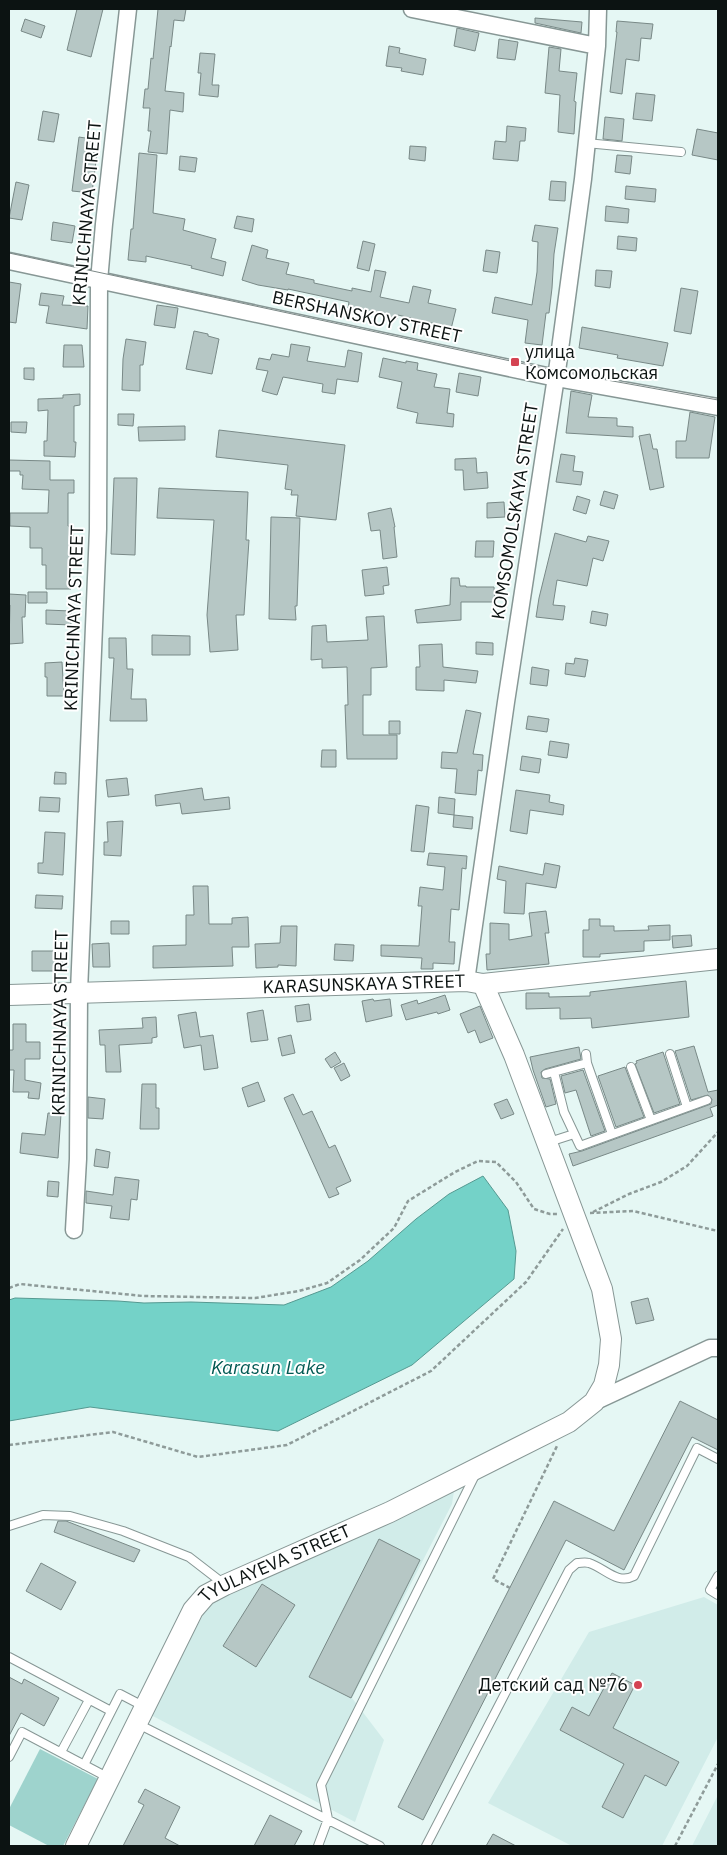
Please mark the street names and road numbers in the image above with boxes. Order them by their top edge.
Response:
street label: KRINICHNAYA STREET [67,119,106,307]
street label: BERSHANSKOY STREET [270,285,464,348]
street label: KOMSOMOLSKAYA STREET [486,401,543,621]
street label: KRINICHNAYA STREET [59,525,88,711]
street label: KRINICHNAYA STREET [46,930,73,1116]
street label: KARASUNSKAYA STREET [262,969,466,998]
street label: TYULAYEVA STREET [193,1519,354,1607]

